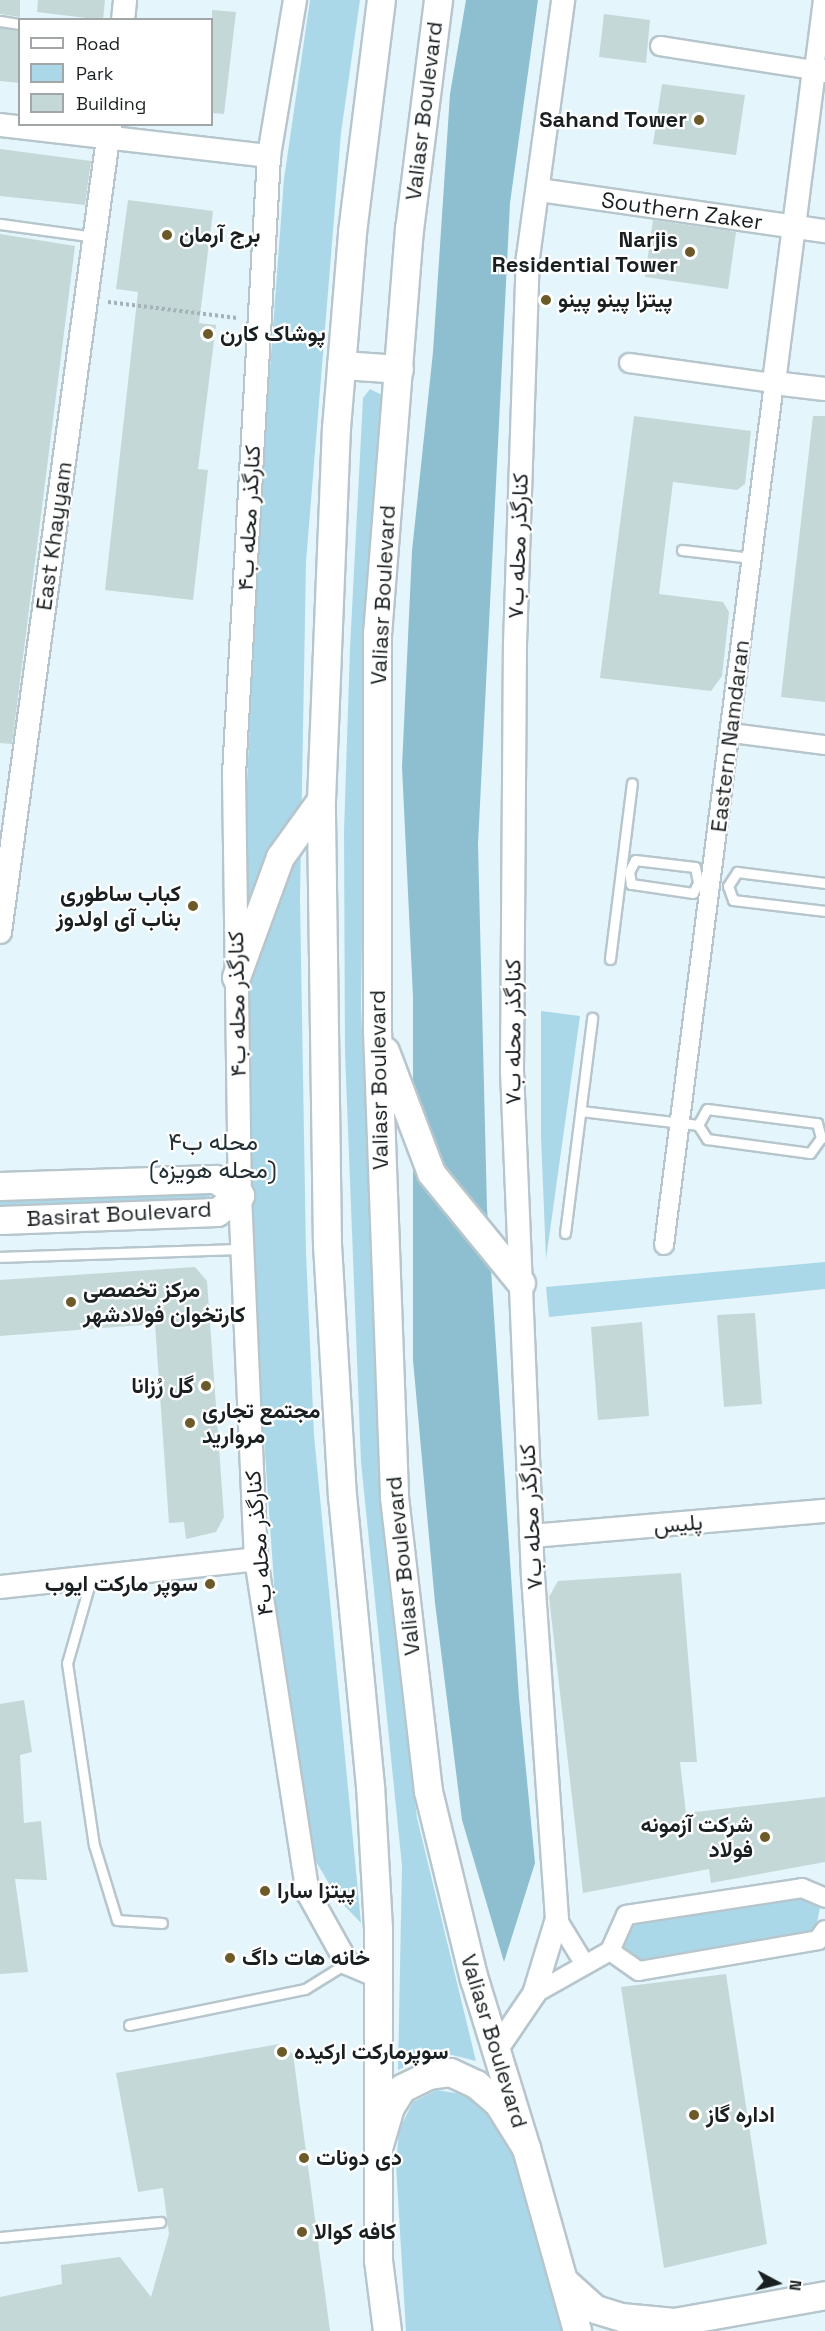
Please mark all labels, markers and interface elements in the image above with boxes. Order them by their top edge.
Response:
legend [18,18,213,126]
street label: Valiasr Boulevard [400,20,448,202]
text: Road [76,32,120,55]
text: Park [76,62,113,85]
text: Building [76,92,146,115]
place label: Sahand Tower [539,107,687,133]
marker: Sahand Tower [692,113,706,127]
street label: Southern Zaker [600,187,764,235]
place label: برج آرمان [179,222,260,248]
place label: Narjis Residential Tower [491,226,678,278]
marker: برج آرمان [160,228,174,242]
marker: Narjis Residential Tower [683,245,697,259]
place label: پیتزا پینو پینو [558,287,673,313]
marker: پیتزا پینو پینو [539,293,553,307]
place label: پوشاک کارن [220,321,326,347]
marker: پوشاک کارن [201,327,215,341]
street label: کنارگذر محله ب۴ [232,445,266,591]
street label: East Khayyam [31,460,77,612]
street label: کنارگذر محله ب۷ [502,473,534,619]
street label: Valiasr Boulevard [365,504,401,686]
street label: Eastern Namdaran [705,638,755,834]
place label: کباب ساطوری بناب آی اولدوز [56,880,181,932]
marker: کباب ساطوری بناب آی اولدوز [186,899,200,913]
street label: کنارگذر محله ب۴ [223,931,251,1077]
street label: کنارگذر محله ب۷ [500,959,526,1105]
street label: Valiasr Boulevard [364,990,394,1170]
district label: محله ب۴ (محله هویزه) [149,1128,277,1184]
street label: Basirat Boulevard [26,1196,212,1232]
place label: مرکز تخصصی کارتخوان فولادشهر [83,1276,245,1328]
marker: مرکز تخصصی کارتخوان فولادشهر [64,1295,78,1309]
place label: گل رُزانا [131,1373,194,1399]
marker: گل رُزانا [199,1379,213,1393]
place label: مجتمع تجاری مروارید [202,1397,320,1448]
marker: مجتمع تجاری مروارید [183,1416,197,1430]
street label: کنارگذر محله ب۷ [514,1443,548,1591]
street label: کنارگذر محله ب۴ [240,1469,278,1617]
street label: Valiasr Boulevard [380,1475,426,1657]
street label: پلیس [652,1509,704,1539]
place label: سوپر مارکت ایوب [45,1571,198,1597]
marker: سوپر مارکت ایوب [203,1577,217,1591]
place label: شرکت آزمونه فولاد [641,1811,753,1862]
marker: شرکت آزمونه فولاد [758,1830,772,1844]
place label: پیتزا سارا [277,1878,355,1904]
marker: پیتزا سارا [258,1884,272,1898]
place label: خانه هات داگ [242,1945,370,1971]
marker: خانه هات داگ [223,1951,237,1965]
street label: Valiasr Boulevard [455,1951,533,2131]
place label: سوپرمارکت ارکیده [294,2039,449,2065]
marker: سوپرمارکت ارکیده [275,2045,289,2059]
place label: اداره گاز [706,2102,775,2128]
marker: اداره گاز [687,2108,701,2122]
place label: دی دونات [316,2145,402,2171]
marker: دی دونات [297,2151,311,2165]
place label: کافه کوالا [314,2219,396,2245]
marker: کافه کوالا [295,2225,309,2239]
north arrow [747,2253,807,2313]
text: N [784,2279,806,2292]

